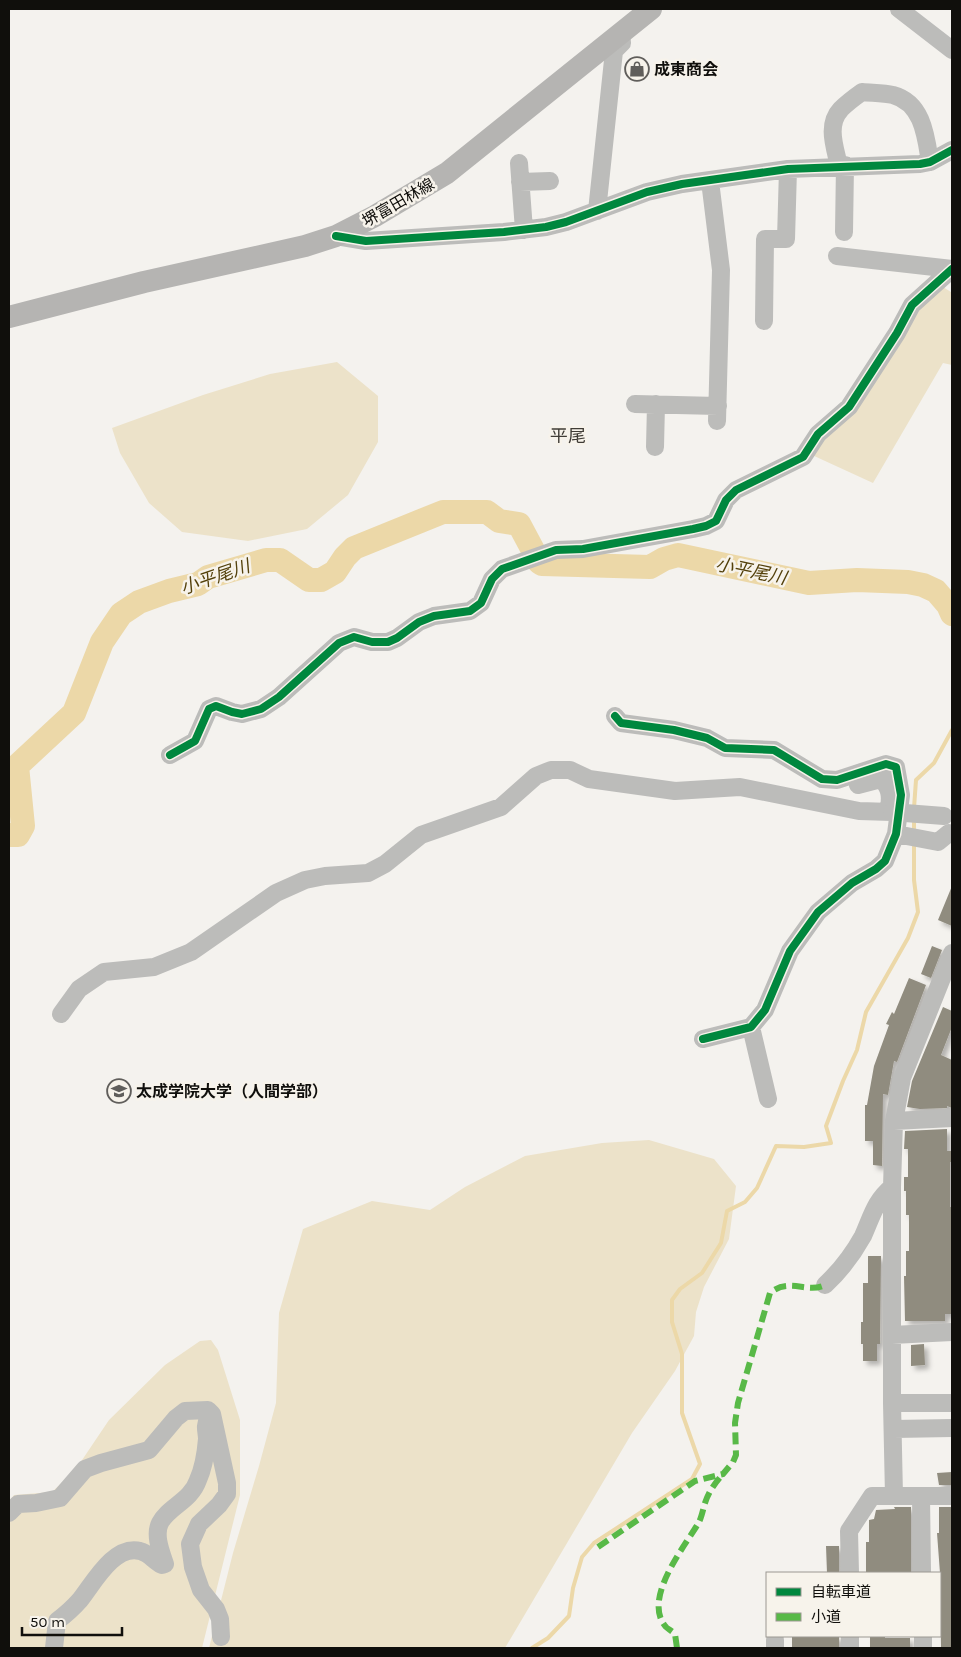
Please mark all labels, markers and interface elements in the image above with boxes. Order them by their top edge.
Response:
shop icon: 成東商会 [624,56,650,82]
place label: 成東商会 [654,60,718,79]
street label: 堺富田林線 [359,174,438,231]
district label: 平尾 [550,425,586,447]
water label: 小平尾川 [713,553,790,590]
water label: 小平尾川 [177,554,255,599]
school or university icon: 太成学院大学（人間学部） [106,1078,132,1104]
place label: 太成学院大学（人間学部） [136,1082,328,1101]
legend [766,1572,941,1637]
text: 自転車道 [811,1583,871,1601]
scale bar [22,1604,122,1636]
text: 小道 [811,1608,841,1626]
text: 50 m [30,1613,65,1631]

